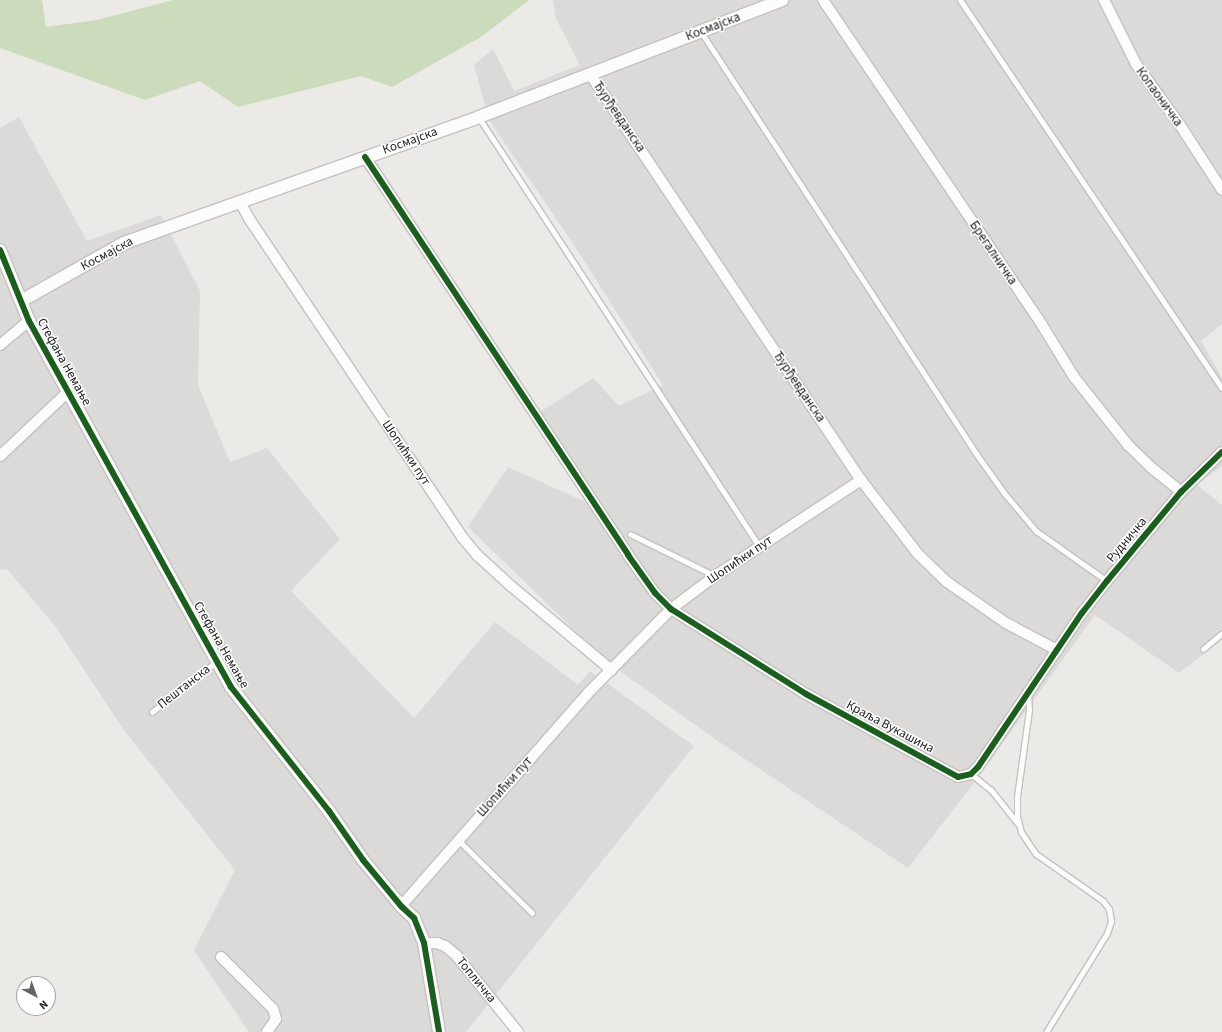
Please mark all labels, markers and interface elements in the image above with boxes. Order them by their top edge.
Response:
street label: Космајска [684,9,742,45]
street label: Копаоничка [1132,64,1186,130]
street label: Ђурђевданска [590,79,648,155]
street label: Космајска [380,124,440,158]
street label: Брегалничка [966,218,1020,288]
street label: Космајска [78,234,136,274]
street label: Стефана Немање [33,315,95,409]
street label: Ђурђевданска [770,349,828,425]
street label: Шопићки пут [378,417,434,489]
street label: Рудничка [1104,514,1150,566]
street label: Шопићки пут [704,532,776,588]
street label: Стефана Немање [190,599,252,691]
street label: Пештанска [154,661,214,713]
street label: Краља Вукашина [843,697,937,757]
street label: Шопићки пут [474,754,536,820]
street label: Топличка [453,954,499,1006]
north arrow [16,976,56,1016]
text: N [36,997,51,1013]

